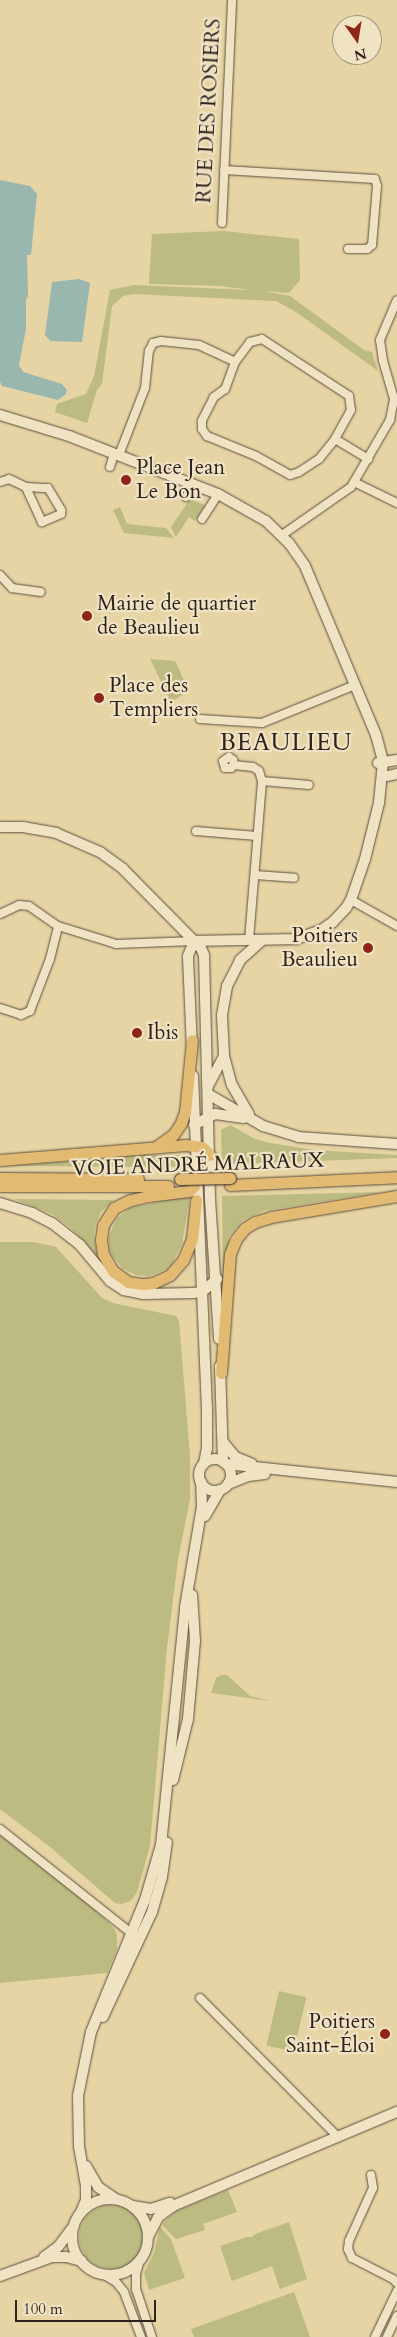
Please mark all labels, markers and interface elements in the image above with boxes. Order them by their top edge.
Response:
north arrow [332,15,382,65]
street label: RUE DES ROSIERS [192,18,226,204]
text: N [352,44,368,65]
place label: Place Jean Le Bon [136,455,225,505]
marker: Place Jean Le Bon [120,474,132,486]
place label: Mairie de quartier de Beaulieu [97,591,256,641]
marker: Mairie de quartier de Beaulieu [81,610,93,622]
place label: Place des Templiers [109,673,198,723]
marker: Place des Templiers [93,692,105,704]
district label: BEAULIEU [219,729,353,757]
place label: Poitiers Beaulieu [281,923,358,973]
marker: Poitiers Beaulieu [362,942,374,954]
place label: Ibis [147,1020,178,1046]
marker: Ibis [131,1027,143,1039]
street label: VOIE ANDRÉ MALRAUX [71,1148,325,1182]
place label: Poitiers Saint-Éloi [286,2009,375,2059]
marker: Poitiers Saint-Éloi [379,2028,391,2040]
scale bar [18,2290,159,2322]
text: 100 m [23,2299,63,2319]

